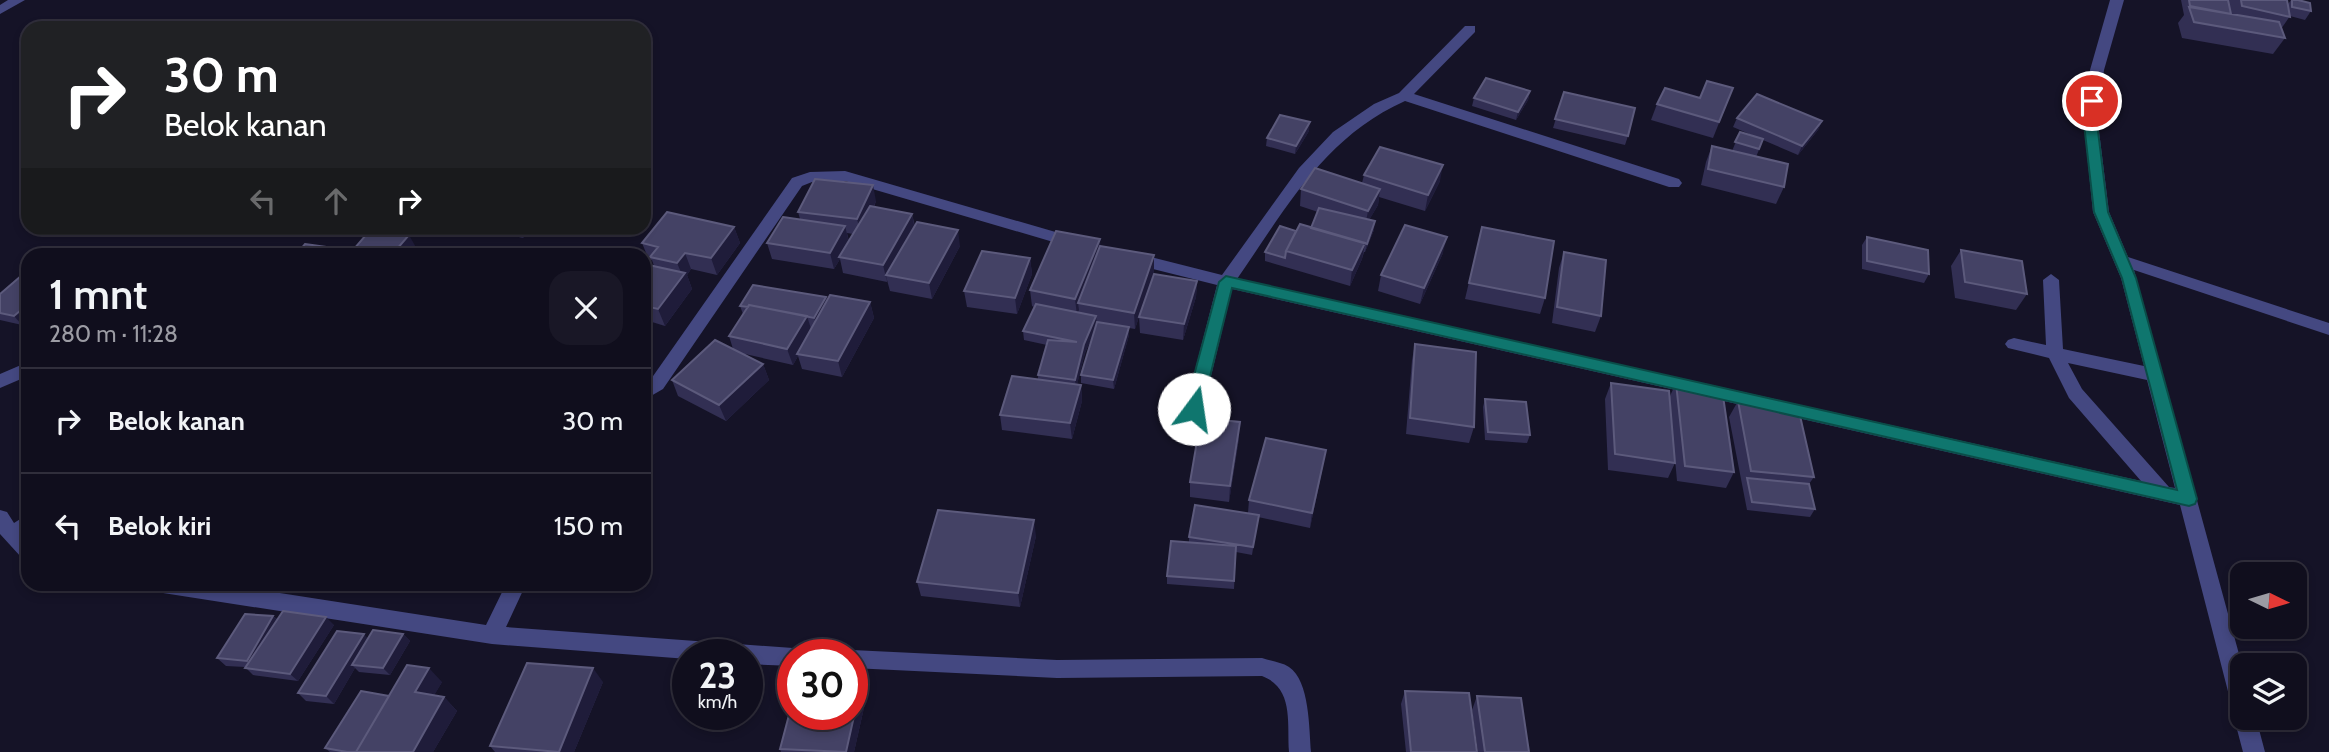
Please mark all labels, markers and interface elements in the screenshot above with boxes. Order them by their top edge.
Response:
text: 30 m [164,45,279,104]
icon: right [49,49,140,140]
pin [2062,71,2122,131]
icon: arrive [2073,82,2111,120]
text: Belok kanan [164,105,327,144]
icon: left [244,182,282,220]
icon: ahead [317,182,355,220]
icon: right [390,182,428,220]
text: 1 mnt [49,268,147,320]
button: close [549,271,623,345]
text: 280 m · 11:28 [49,320,178,348]
position arrow [1157,372,1231,446]
icon: right [49,402,87,440]
text: Belok kanan [108,405,245,437]
text: 30 m [562,405,623,437]
icon: left [49,507,87,545]
text: Belok kiri [108,510,211,542]
text: 150 m [554,510,623,542]
north arrow [2230,562,2306,639]
map controls [2230,562,2307,730]
speed limit sign: 30 [777,639,868,730]
button: layers [2230,653,2307,730]
text: 23 [699,654,736,697]
text: km/h [698,691,737,713]

